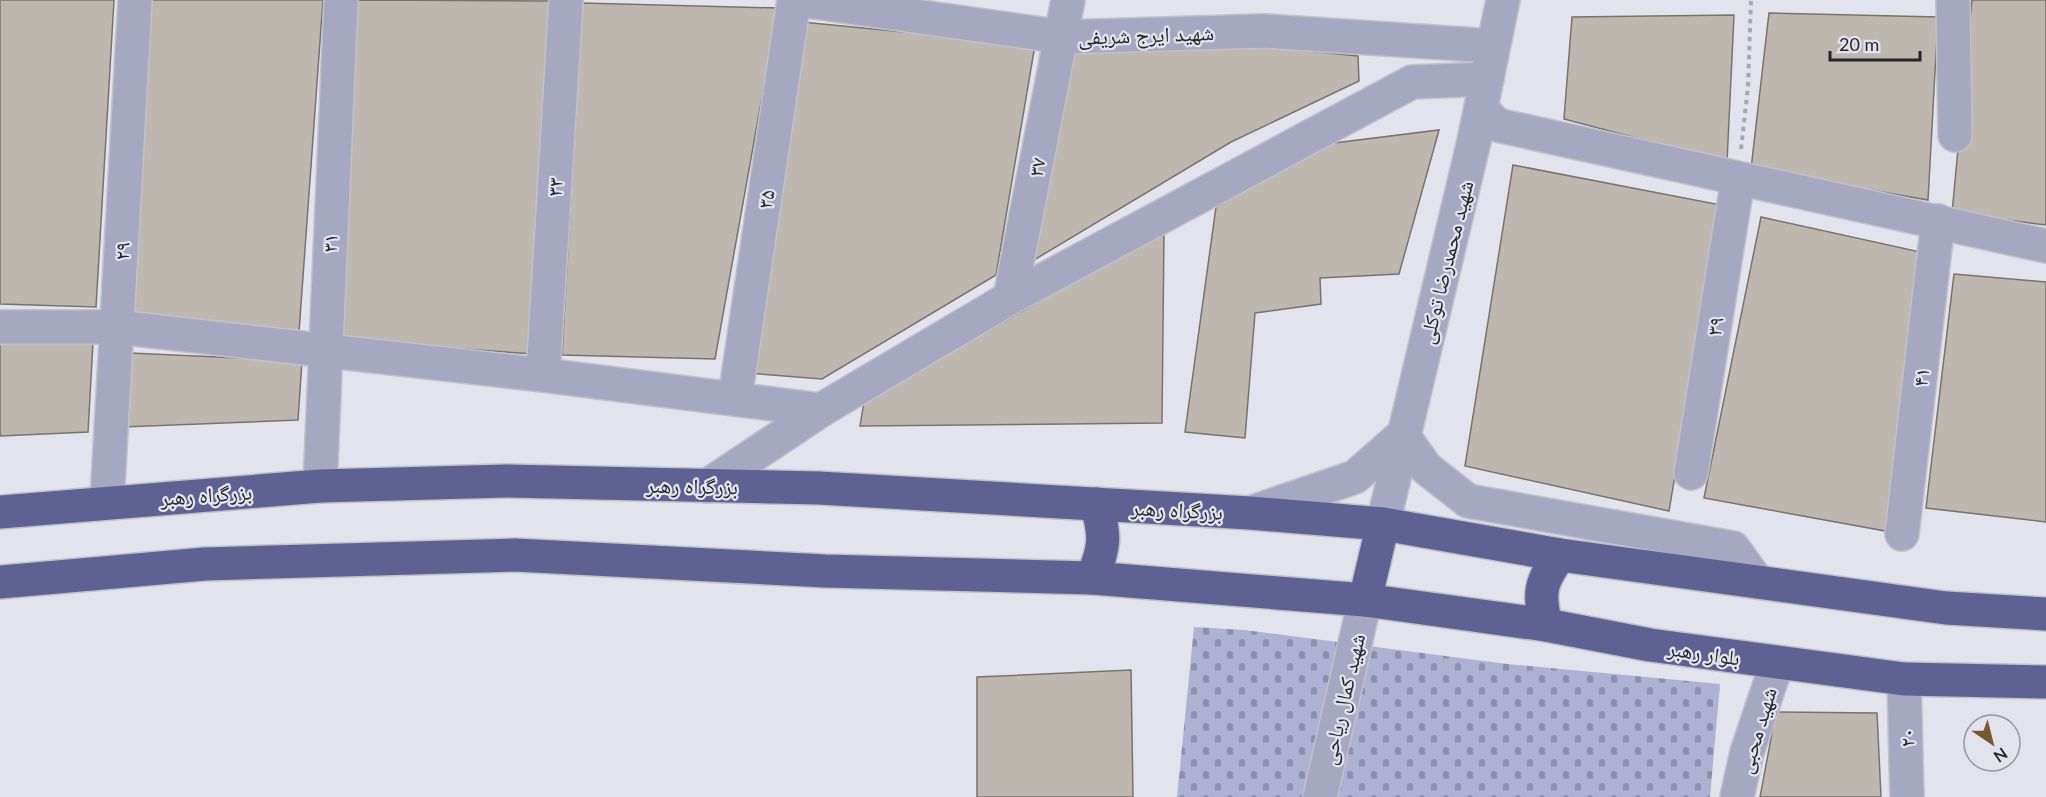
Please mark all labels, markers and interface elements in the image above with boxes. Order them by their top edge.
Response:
street label: شهید ایرج شریفی [1078,19,1215,51]
scale bar [1830,24,1920,62]
text: 20 m [1839,33,1879,55]
street label: ۳۷ [1022,155,1050,179]
street label: ۳۳ [541,177,567,197]
street label: شهید محمدرضا توکلی [1413,178,1479,347]
street label: ۳۵ [751,188,779,210]
street label: ۳۱ [316,233,342,253]
street label: ۲۹ [108,241,134,261]
street label: ۳۹ [1700,315,1728,337]
street label: ۴۱ [1906,366,1934,388]
street label: بزرگراه رهبر [645,472,738,499]
street label: بزرگراه رهبر [158,478,253,510]
street label: بزرگراه رهبر [1129,494,1224,525]
street label: شهید کمال ریاحی [1315,631,1371,767]
street label: بلوار رهبر [1665,634,1742,670]
street label: شهید محبی [1731,684,1783,777]
north arrow [1962,713,2022,773]
street label: ۲۰ [1893,728,1919,748]
text: N [1990,744,2011,767]

